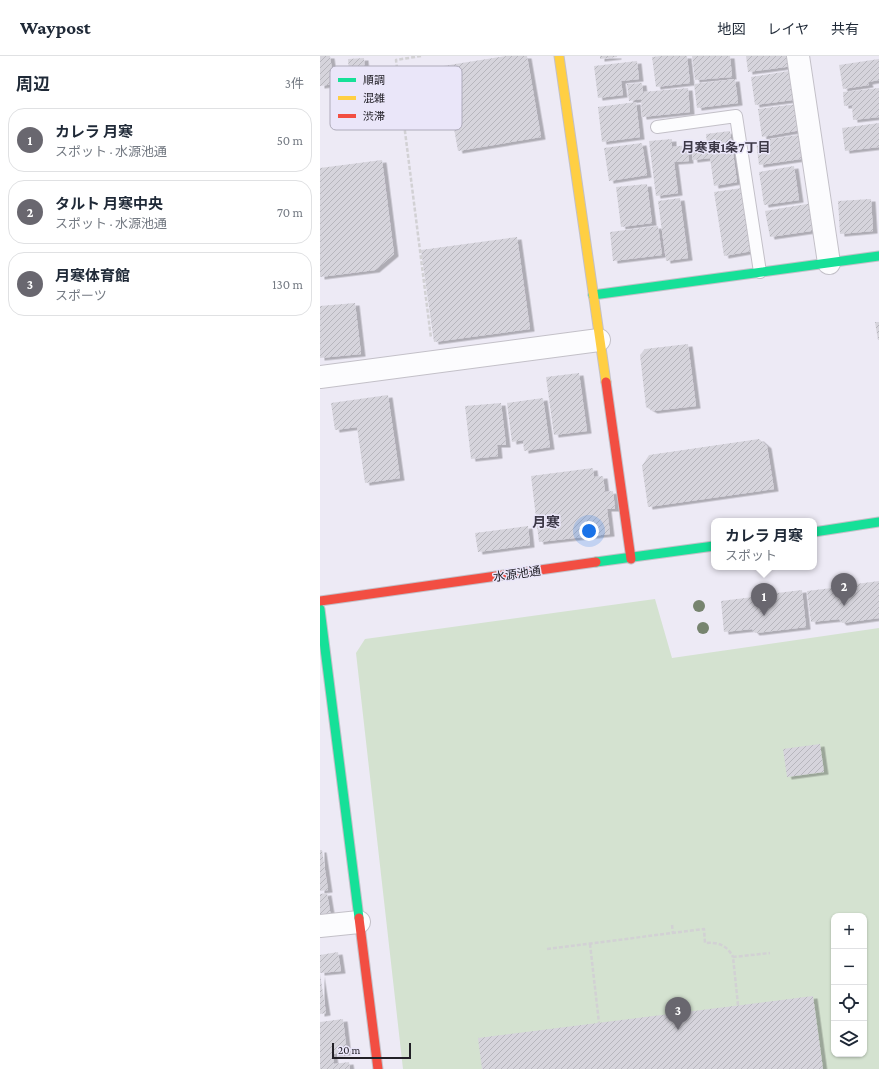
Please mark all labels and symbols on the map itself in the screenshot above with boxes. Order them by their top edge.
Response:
legend [330,66,462,130]
text: 順調 [363,74,385,86]
text: 混雑 [363,92,385,104]
text: 渋滞 [363,110,385,122]
district label: 月寒東1条7丁目 [681,140,771,155]
district label: 月寒 [532,514,560,530]
your location [579,521,599,541]
street label: 水源池通 [492,564,542,584]
pin: 2 [831,573,857,606]
pin: 1 [751,583,777,616]
pin: 3 [665,997,691,1030]
scale bar [332,1041,411,1060]

